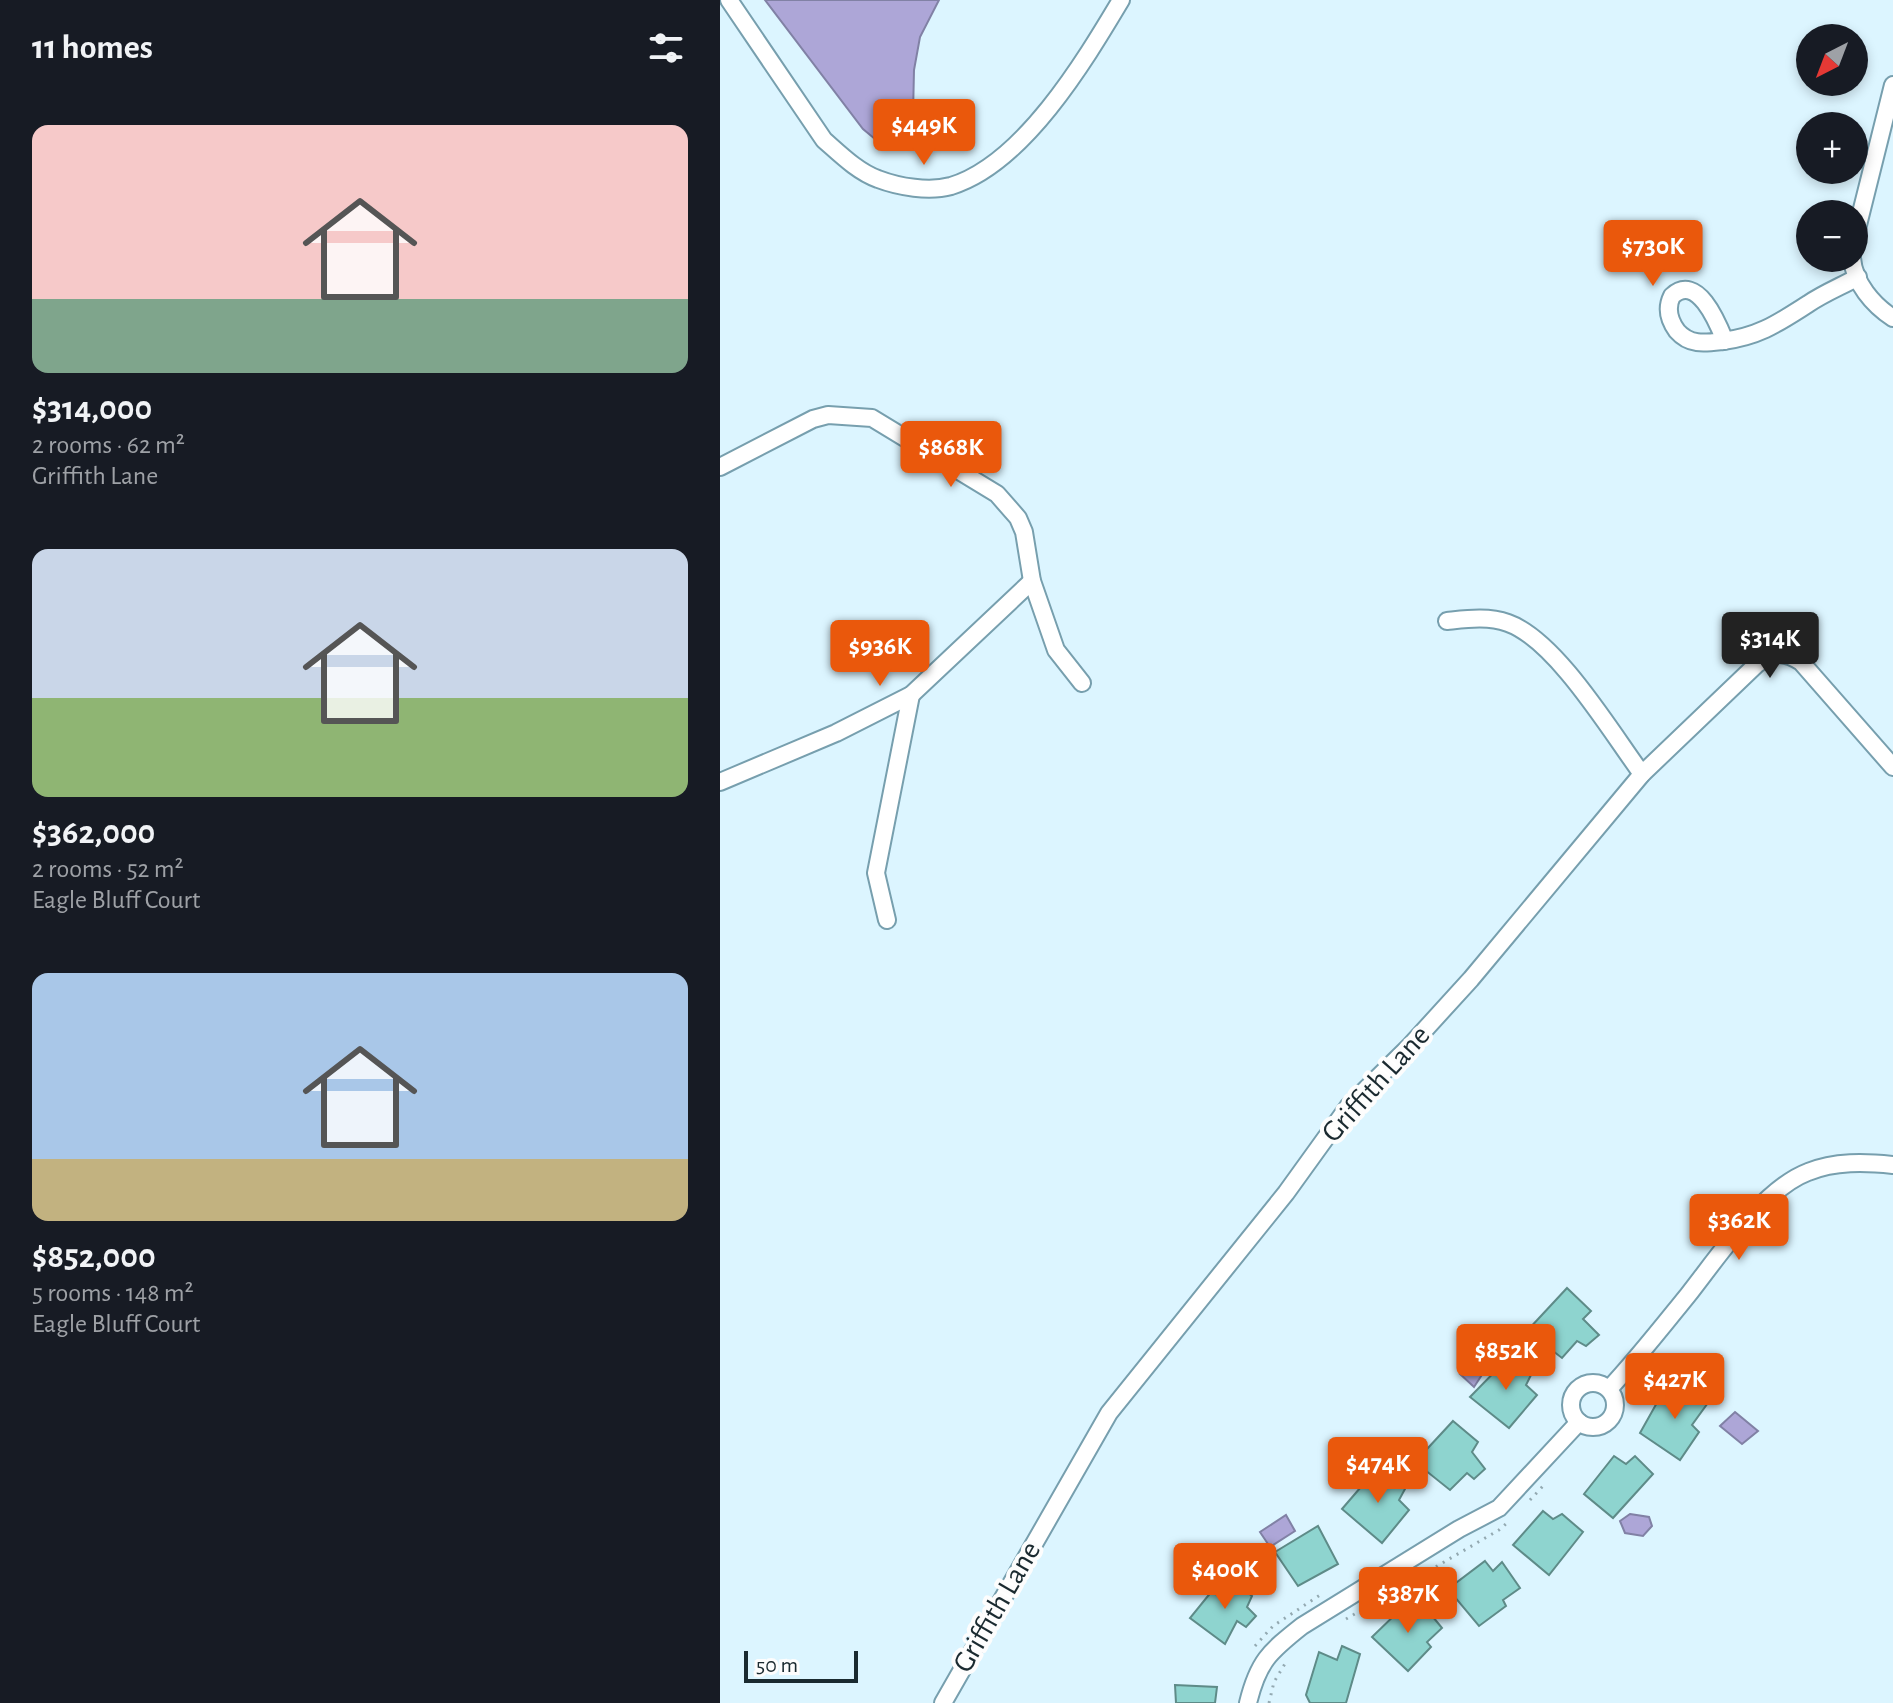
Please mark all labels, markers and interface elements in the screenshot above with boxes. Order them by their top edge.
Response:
north arrow [1796,24,1868,96]
map controls [1796,24,1868,272]
icon: filters [644,26,688,70]
text: 11 homes [32,31,153,65]
pin: $449K [868,99,980,167]
text: $449K [891,112,957,138]
button: + [1796,112,1868,184]
icon: home [288,177,432,321]
button: − [1796,200,1868,272]
pin: $730K [1597,220,1709,288]
text: $730K [1622,233,1684,259]
text: $314,000 [32,392,152,426]
pin: $868K [895,421,1007,489]
text: 2 rooms · 62 m² [32,432,185,458]
text: $868K [918,434,984,460]
text: Griffith Lane [32,463,158,489]
icon: home [288,601,432,745]
pin: $314K [1714,612,1826,680]
pin: $936K [824,620,936,688]
text: $314K [1740,625,1800,651]
text: $936K [848,633,912,659]
text: $362,000 [32,816,155,850]
text: 2 rooms · 52 m² [32,856,184,882]
text: Eagle Bluff Court [32,887,200,913]
street label: Griffith Lane [1316,1020,1436,1148]
icon: home [288,1025,432,1169]
pin: $362K [1683,1194,1795,1262]
text: $362K [1708,1207,1770,1233]
text: $852,000 [32,1240,156,1274]
text: 5 rooms · 148 m² [32,1280,194,1306]
text: Eagle Bluff Court [32,1311,200,1337]
pin: $852K [1450,1324,1562,1392]
text: $852K [1474,1337,1538,1363]
pin: $427K [1619,1353,1731,1421]
text: $427K [1643,1366,1707,1392]
pin: $474K [1322,1437,1434,1505]
text: $474K [1346,1450,1410,1476]
street label: Griffith Lane [948,1536,1046,1678]
pin: $400K [1169,1543,1281,1611]
text: $400K [1191,1556,1259,1582]
pin: $387K [1352,1567,1464,1635]
text: $387K [1377,1580,1439,1606]
scale bar [744,1647,858,1683]
text: 50 m [756,1654,798,1676]

